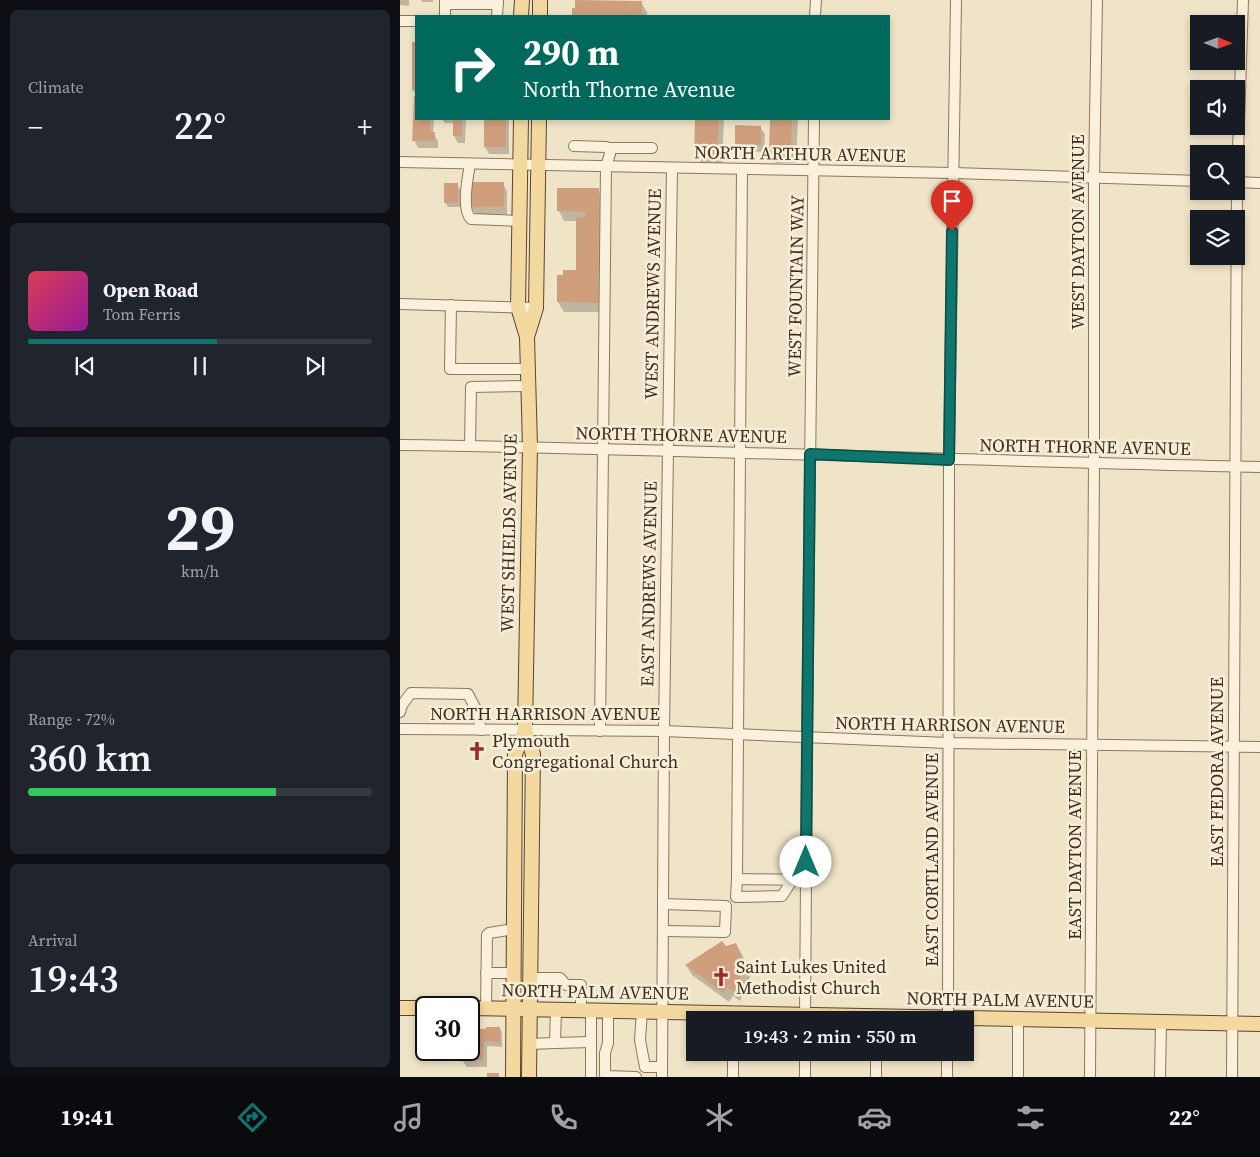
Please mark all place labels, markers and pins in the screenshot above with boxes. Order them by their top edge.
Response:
pin [931,180,973,231]
place label: Plymouth Congregational Church [492,728,679,774]
church icon: Plymouth Congregational Church [466,740,488,762]
place label: Saint Lukes United Methodist Church [736,954,886,1000]
church icon: Saint Lukes United Methodist Church [710,966,732,988]

